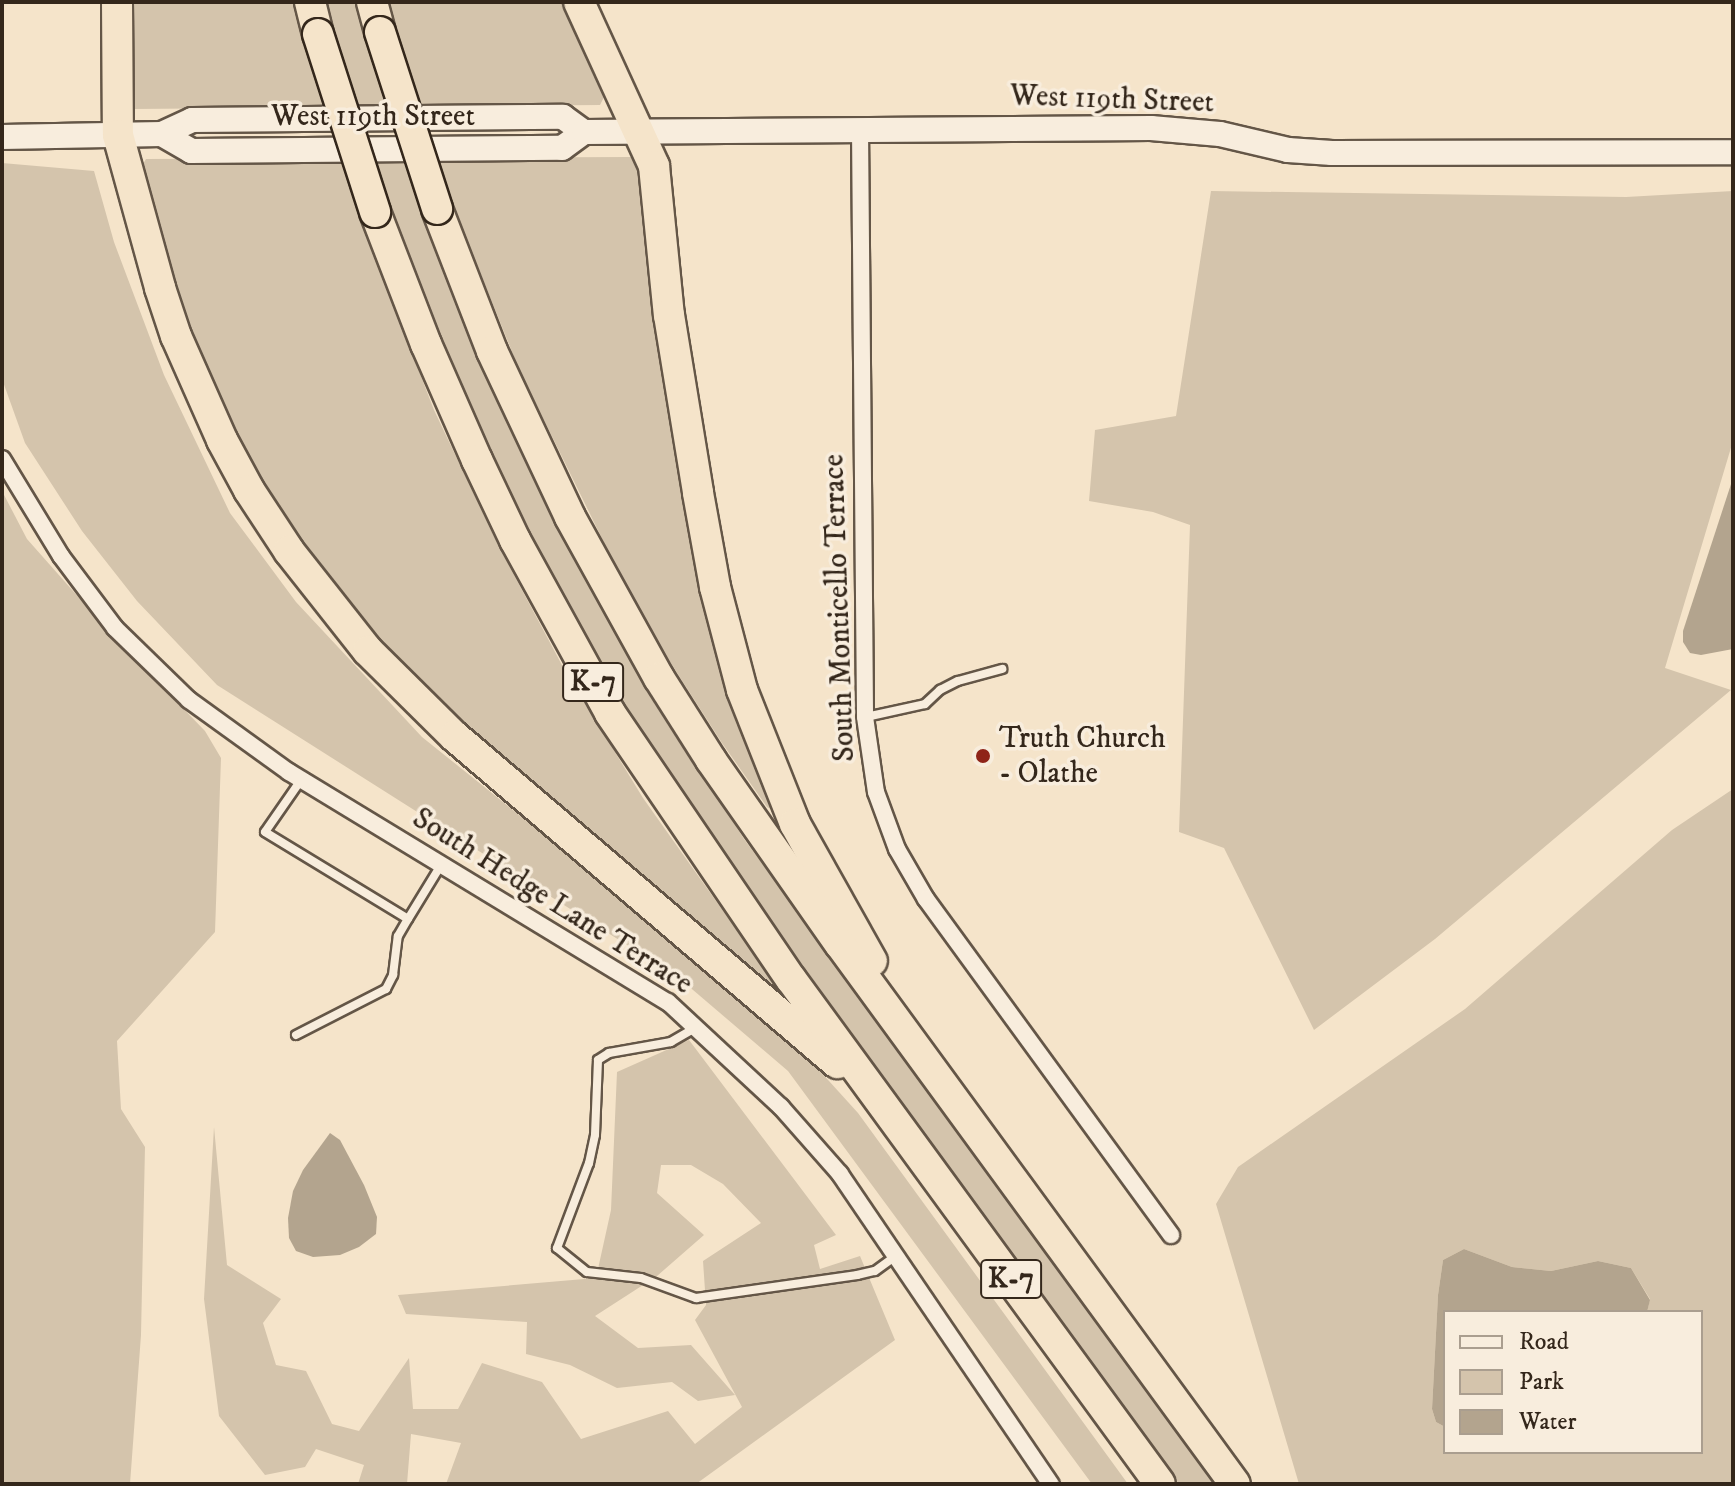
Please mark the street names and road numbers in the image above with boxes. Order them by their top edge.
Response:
street label: West 119th Street [1009,78,1215,122]
street label: West 119th Street [271,99,475,135]
street label: South Monticello Terrace [817,454,863,762]
road number: K-7 [561,658,625,706]
street label: South Hedge Lane Terrace [405,801,699,1003]
road number: K-7 [979,1255,1043,1303]

